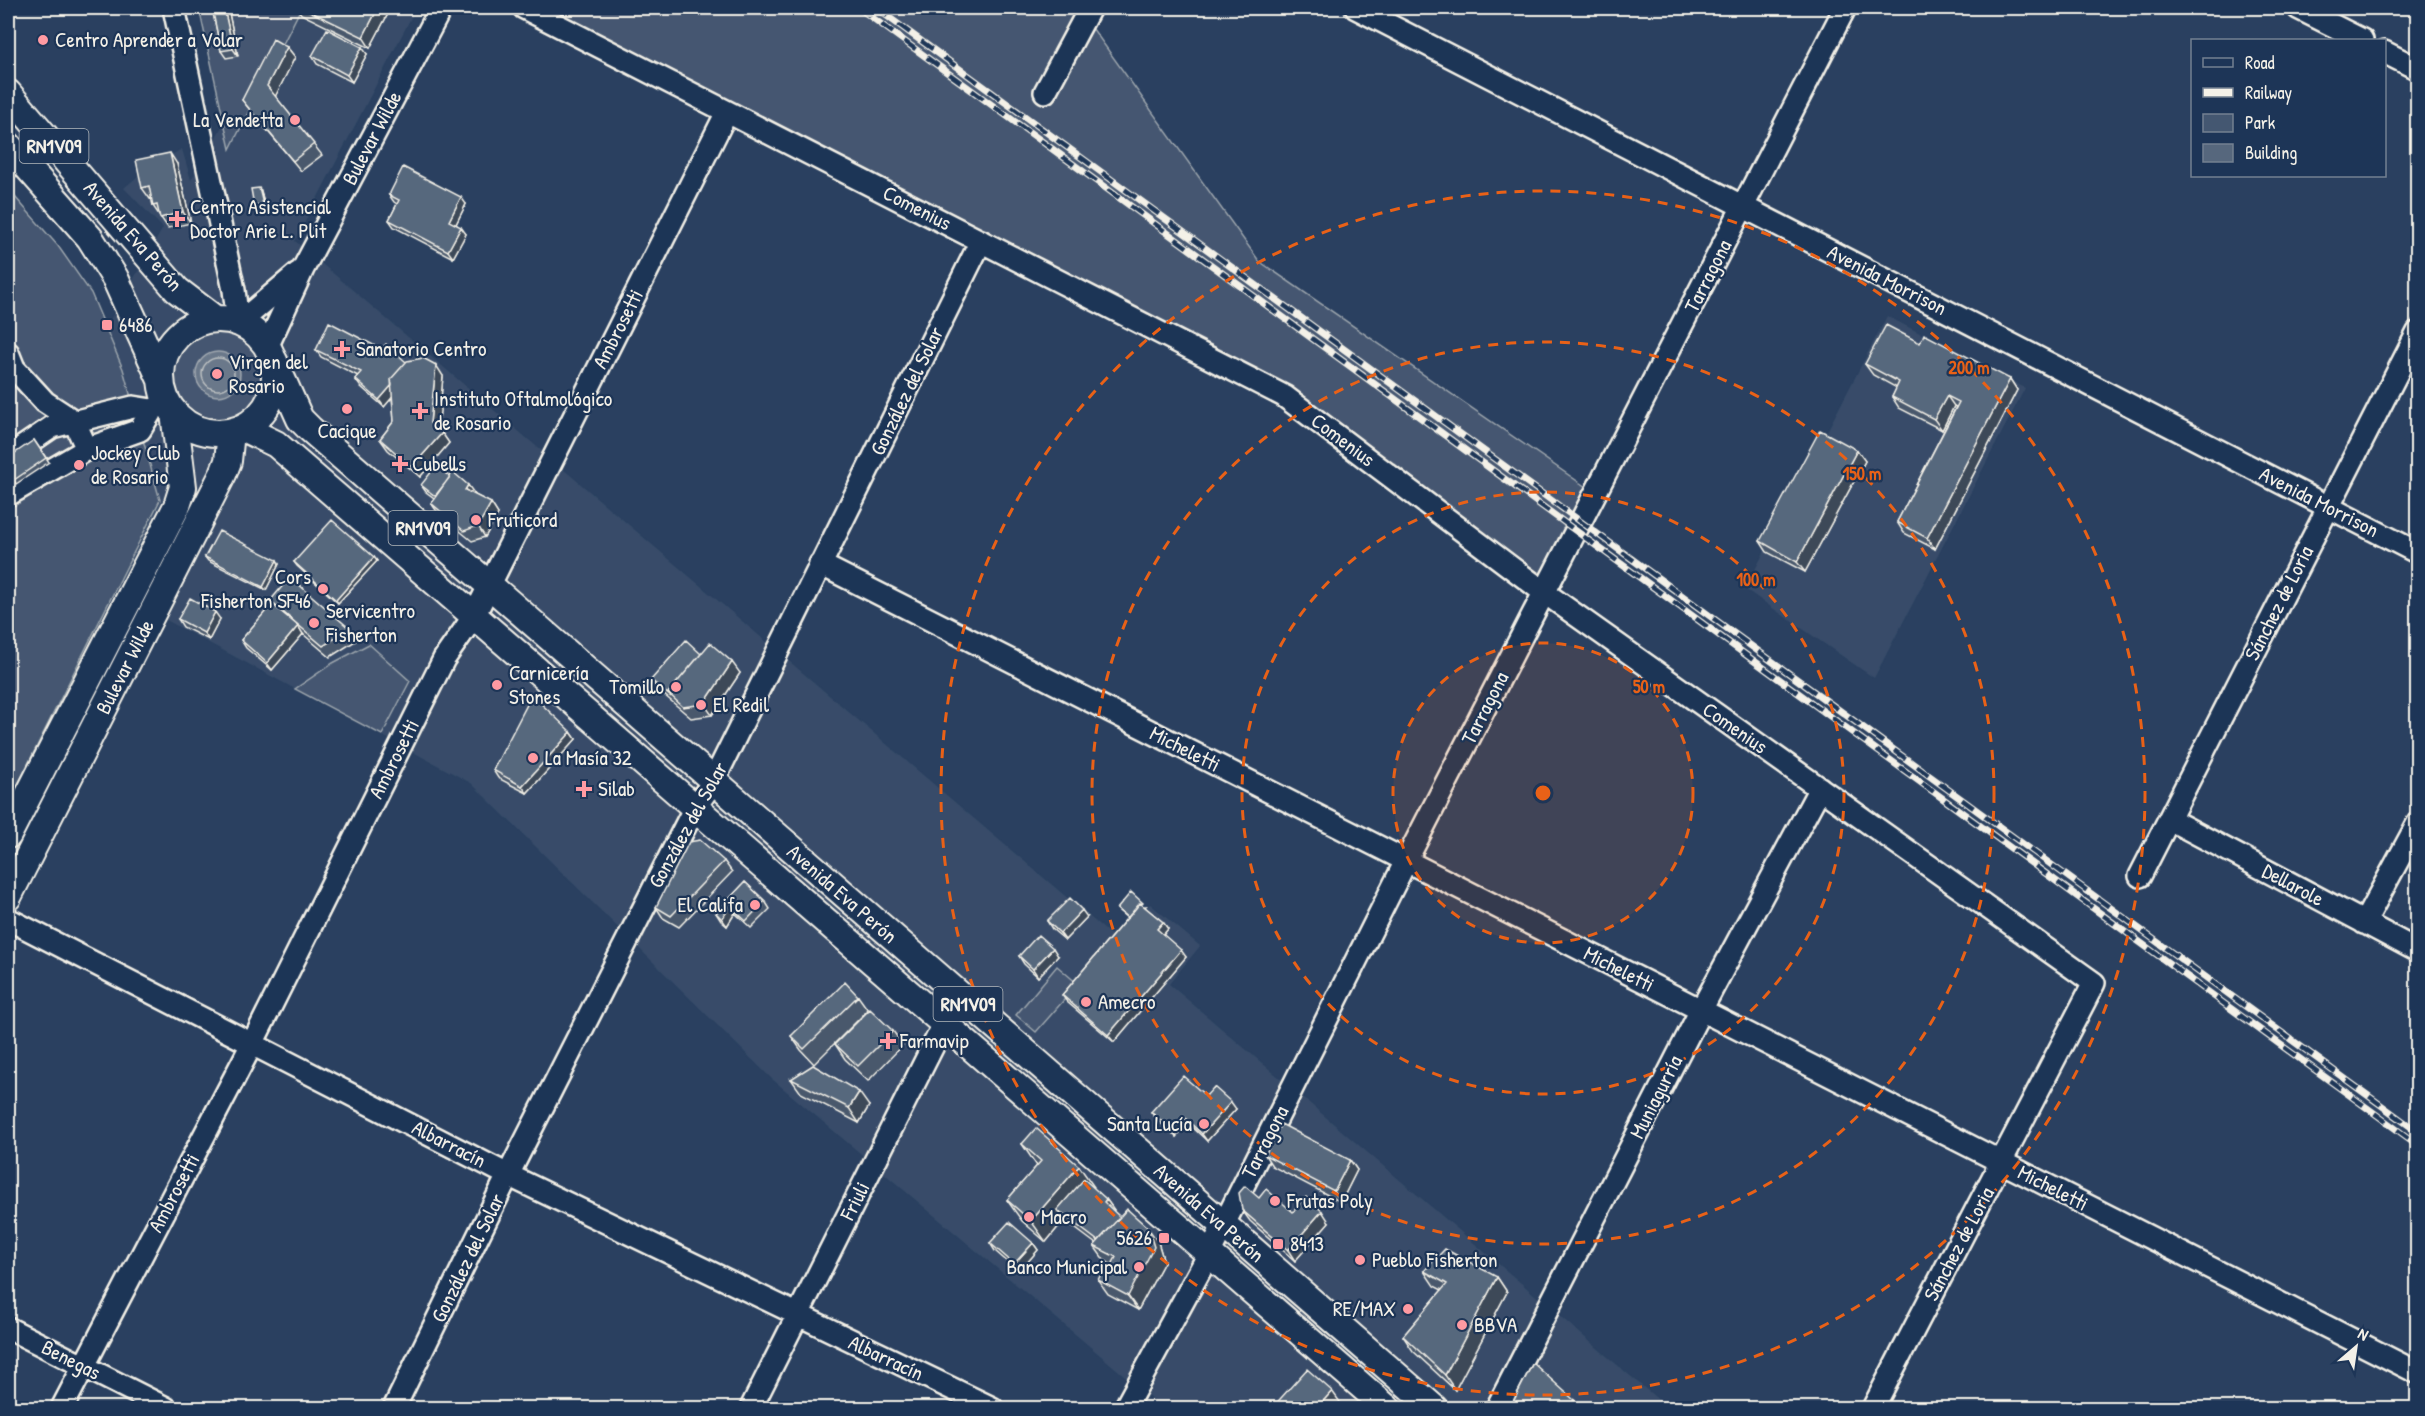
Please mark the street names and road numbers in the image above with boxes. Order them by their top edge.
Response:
street label: Bulevar Wilde [335,86,408,190]
road number: RN1V09 [20,129,88,163]
street label: Avenida Eva Perón [77,174,189,297]
street label: Comenius [878,178,956,237]
street label: Tarragona [1677,234,1738,317]
street label: Avenida Morrison [1823,237,1952,322]
street label: Ambrosetti [585,284,650,373]
street label: González del Solar [863,322,950,460]
street label: Comenius [1305,406,1381,473]
street label: Avenida Morrison [2255,459,2384,544]
road number: RN1V09 [388,511,458,545]
street label: Sánchez de Loria [2237,540,2320,665]
street label: Bulevar Wilde [88,615,161,719]
street label: Tarragona [1454,666,1515,749]
street label: Comenius [1697,695,1774,760]
street label: Ambrosetti [361,714,426,803]
street label: Micheletti [1145,718,1226,779]
street label: González del Solar [641,757,734,893]
street label: Avenida Eva Perón [781,838,904,950]
street label: Dellarole [2257,856,2329,913]
street label: Micheletti [1579,938,1660,999]
road number: RN1V09 [934,987,1002,1021]
street label: Muniagurría [1622,1050,1689,1144]
street label: Tarragona [1234,1100,1295,1183]
street label: Albarracín [407,1113,491,1175]
street label: Ambrosetti [141,1148,206,1237]
street label: Avenida Eva Perón [1148,1157,1271,1269]
street label: Micheletti [2013,1157,2094,1218]
street label: Friuli [832,1177,876,1226]
street label: Sánchez de Loria [1916,1182,2001,1306]
street label: González del Solar [424,1189,511,1327]
street label: Albarracín [844,1328,928,1387]
street label: Benegas [37,1332,106,1387]

